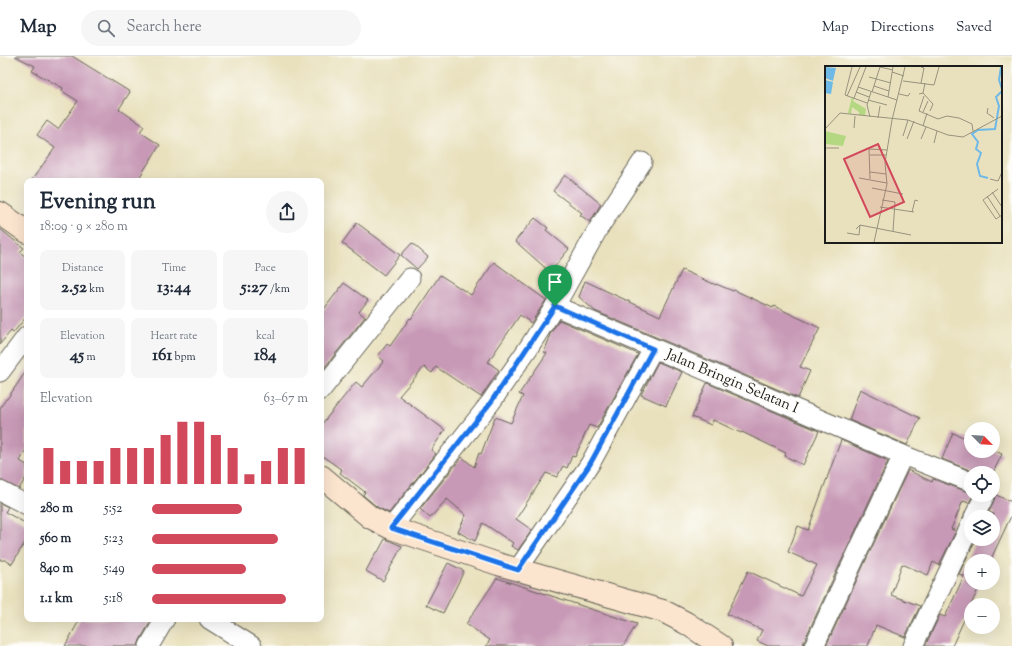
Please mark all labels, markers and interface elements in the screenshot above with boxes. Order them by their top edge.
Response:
search box [81,10,361,46]
text: Map [20,14,57,41]
icon: search [95,17,117,39]
text: Search here [127,17,202,38]
text: Map [822,18,849,38]
text: Directions [871,18,934,38]
text: Saved [956,18,992,38]
inset map [825,66,1002,243]
text: Evening run [40,187,156,219]
button: share [266,191,308,233]
text: 18:09 · 9 × 280 m [40,218,128,236]
text: Distance [62,260,103,276]
text: Time [162,260,186,276]
text: Pace [255,260,276,276]
pin [538,265,572,306]
icon: arrive [544,271,566,293]
text: 2.52 [61,276,87,300]
text: 13:44 [157,276,191,300]
text: 5:27 [241,276,268,300]
text: km [87,281,104,297]
text: /km [268,281,290,297]
text: Elevation [60,328,105,344]
text: Heart rate [151,328,197,344]
text: kcal [256,328,275,344]
text: 45 [70,344,84,368]
text: 161 [152,344,172,368]
text: 184 [254,344,277,368]
street label: Jalan Bringin Selatan I [662,344,802,419]
text: m [84,349,96,365]
text: bpm [172,349,196,365]
text: Elevation [40,390,93,408]
text: 63–67 m [263,390,308,408]
north arrow [964,422,1000,458]
map controls [964,422,1000,634]
button: locate [964,466,1000,502]
text: 280 m [40,500,73,518]
text: 5:52 [104,500,122,518]
button: layers [964,510,1000,546]
text: 560 m [40,530,71,548]
text: 5:23 [104,530,123,548]
button: + [964,554,1000,590]
text: 840 m [40,560,73,578]
text: 5:49 [104,560,125,578]
text: 1.1 km [40,590,73,608]
text: 5:18 [104,590,123,608]
button: − [964,598,1000,634]

